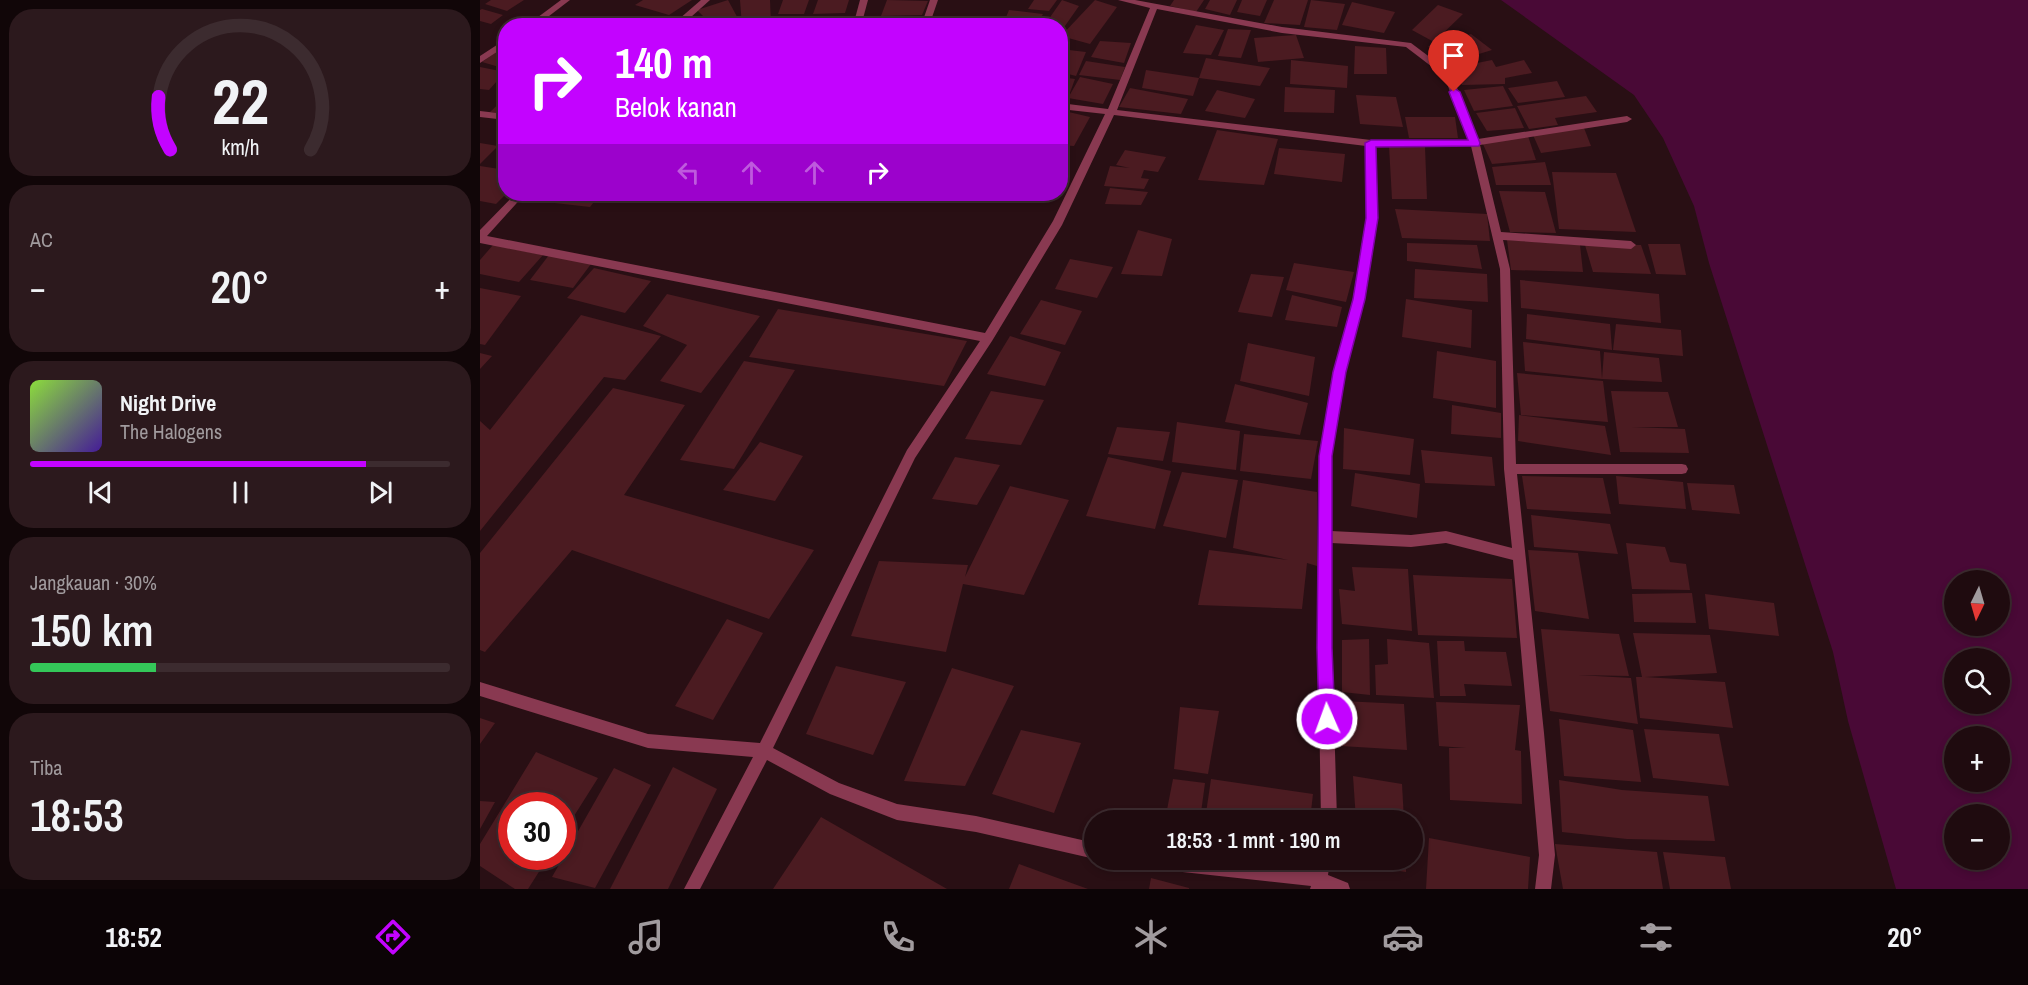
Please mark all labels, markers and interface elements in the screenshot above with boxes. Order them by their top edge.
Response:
pin [1428,30,1479,92]
text: 140 m [615,35,713,91]
icon: arrive [1437,39,1470,72]
icon: right [516,42,594,120]
text: 22 [212,59,268,143]
text: Belok kanan [615,89,737,125]
text: km/h [221,133,259,162]
icon: left [672,156,705,189]
icon: ahead [735,156,768,189]
icon: ahead [798,156,831,189]
icon: right [861,156,894,189]
text: AC [30,226,53,253]
text: 20° [210,256,270,317]
text: − [30,265,46,309]
text: + [434,265,450,309]
text: Night Drive [120,388,216,418]
text: The Halogens [120,418,222,445]
icon: previous [84,476,117,509]
icon: pause [224,476,257,509]
icon: next [364,476,397,509]
text: Jangkauan · 30% [30,569,157,596]
north arrow [1944,570,2010,636]
map controls [1944,570,2010,870]
text: 150 km [30,599,154,660]
button: search [1944,648,2010,714]
position arrow [1295,687,1359,751]
button: + [1944,726,2010,792]
text: Tiba [30,754,62,781]
text: 18:53 [30,784,124,845]
speed limit sign: 30 [498,792,576,870]
button: − [1944,804,2010,870]
text: 18:53 · 1 mnt · 190 m [1167,825,1340,855]
icon: directions [372,916,414,958]
icon: music [625,916,667,958]
icon: phone [877,916,919,958]
icon: climate [1130,916,1172,958]
icon: car [1382,916,1424,958]
icon: filters [1635,916,1677,958]
text: 18:52 [105,919,162,955]
text: 20° [1887,919,1923,955]

